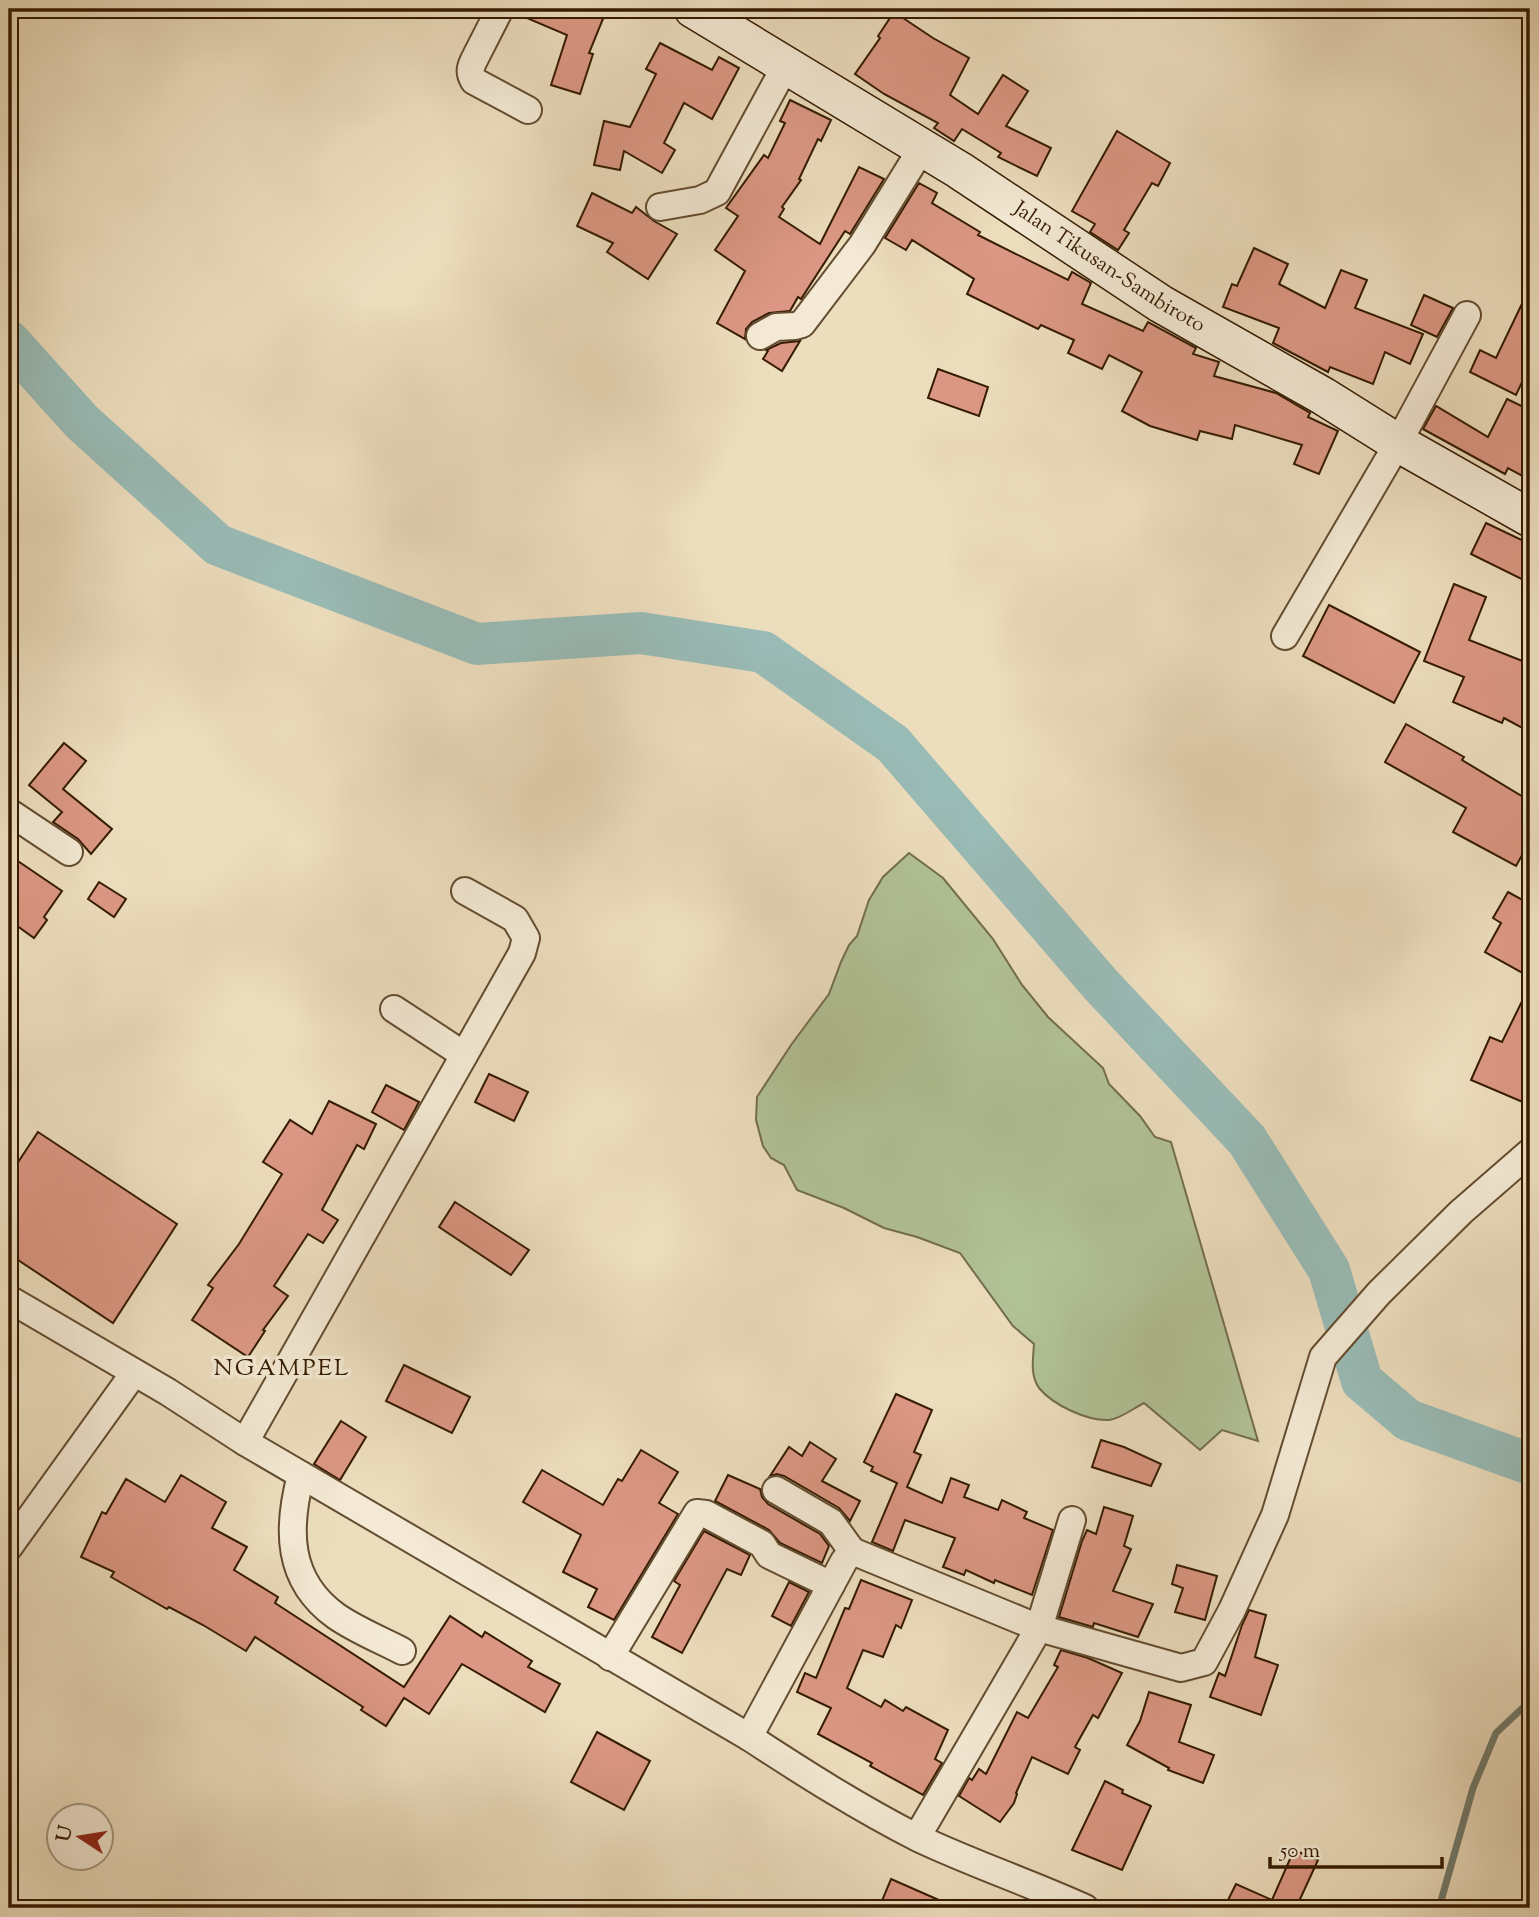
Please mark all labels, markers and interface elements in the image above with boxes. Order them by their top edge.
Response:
street label: Jalan Tikusan-Sambiroto [1006,194,1210,341]
district label: NGAMPEL [214,1352,350,1386]
north arrow [46,1801,116,1871]
text: U [51,1823,81,1844]
scale bar [1270,1826,1441,1870]
text: 50 m [1279,1837,1320,1867]

